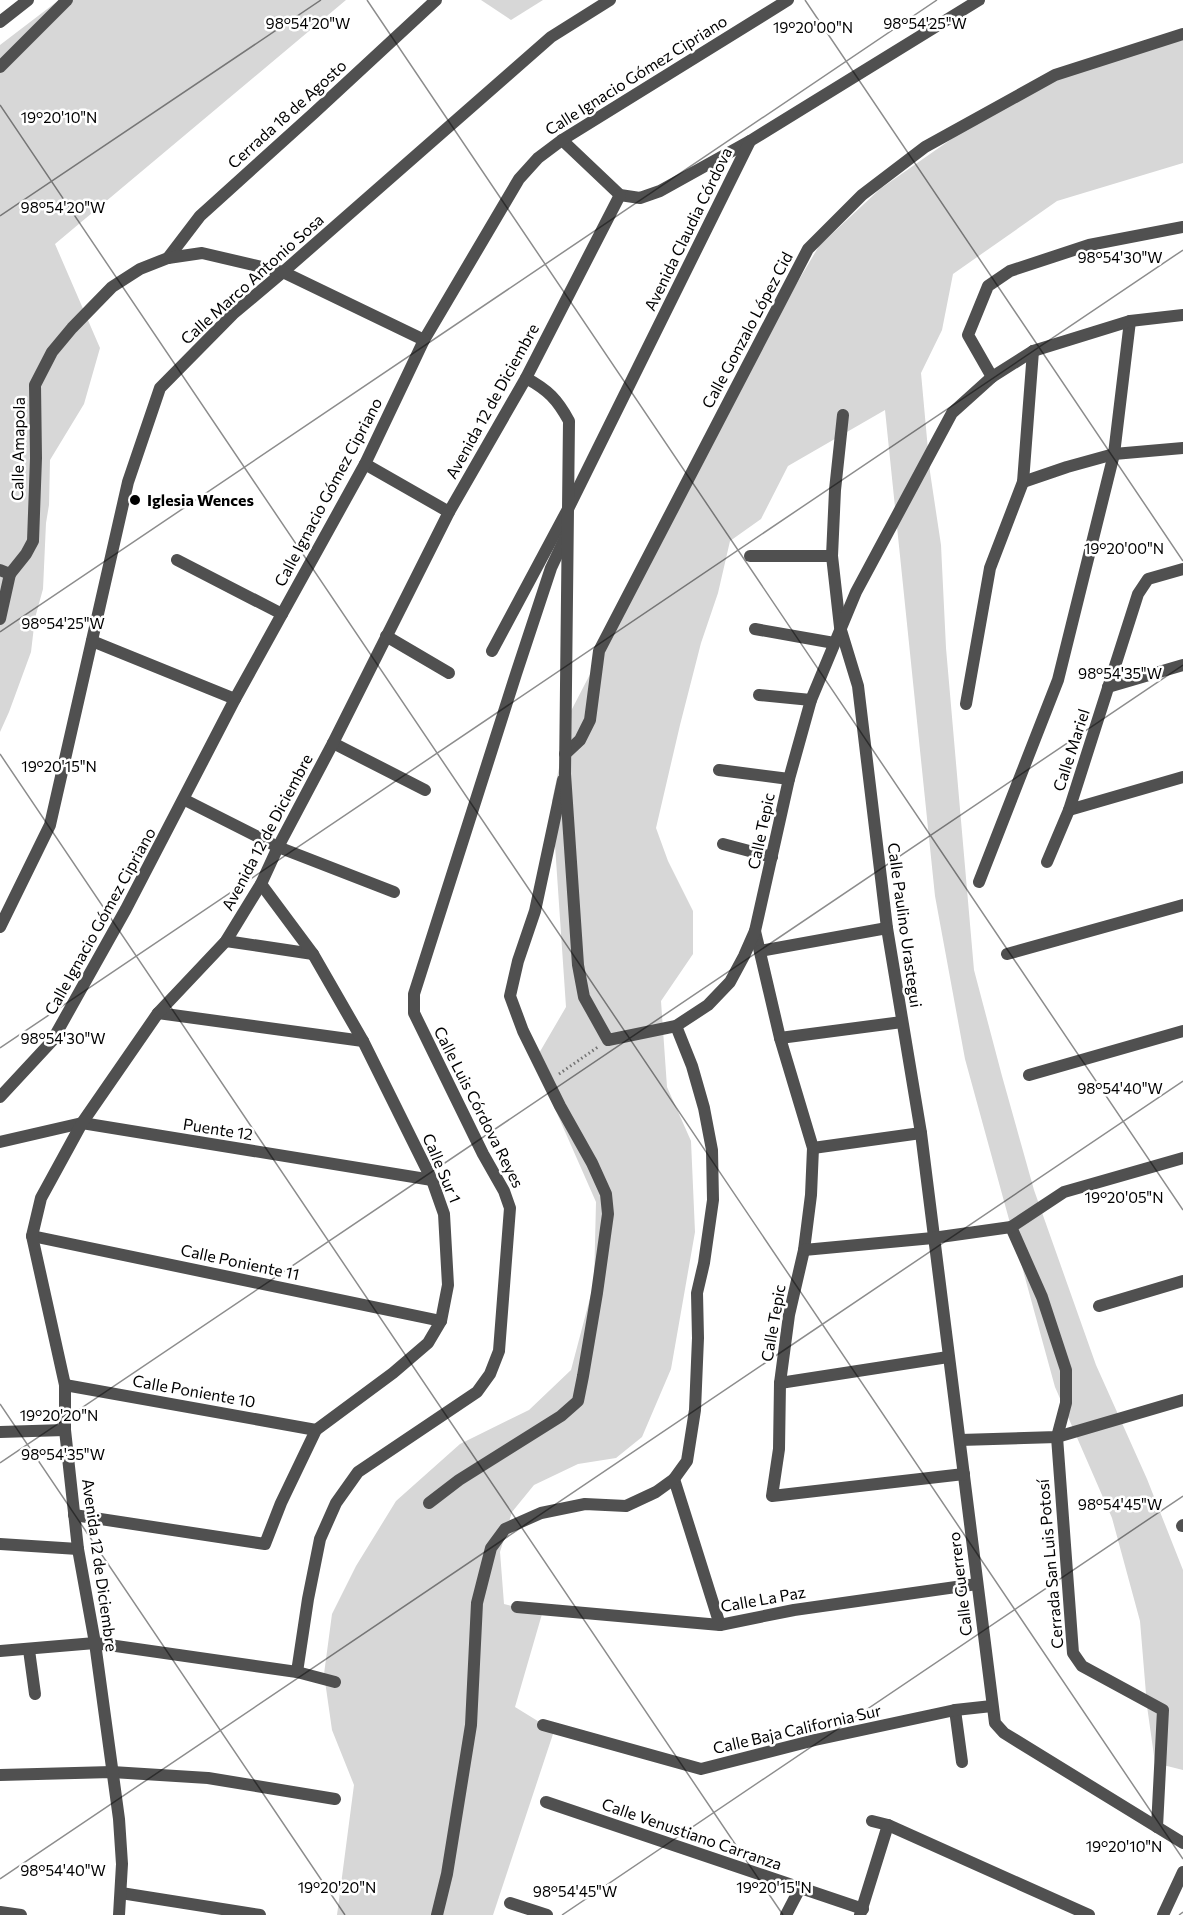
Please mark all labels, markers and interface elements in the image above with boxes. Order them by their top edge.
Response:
street label: Calle Ignacio Gómez Cipriano [541,11,730,139]
text: 98°54'20"W [266,14,350,32]
text: 98°54'25"W [883,14,967,32]
text: 19°20'00"N [773,18,853,36]
street label: Cerrada 18 de Agosto [223,55,350,172]
text: 19°20'10"N [21,108,97,126]
street label: Avenida Claudia Córdova [640,144,735,314]
text: 98°54'20"W [21,198,105,216]
street label: Calle Marco Antonio Sosa [176,209,327,348]
street label: Calle Gonzalo López Cid [697,248,796,411]
text: 98°54'30"W [1077,248,1163,266]
street label: Avenida 12 de Diciembre [441,320,542,482]
street label: Calle Ignacio Gómez Cipriano [270,394,386,589]
street label: Calle Amapola [7,397,28,501]
place label: Iglesia Wences [147,490,254,509]
marker: Iglesia Wences [128,493,142,507]
text: 19°20'00"N [1084,539,1164,557]
text: 98°54'25"W [21,614,105,632]
text: 98°54'35"W [1078,664,1162,682]
street label: Calle Mariel [1048,706,1093,793]
street label: Avenida 12 de Diciembre [217,750,316,913]
text: 19°20'15"N [21,757,97,775]
street label: Calle Tepic [743,791,778,871]
street label: Calle Ignacio Gómez Cipriano [40,824,159,1018]
street label: Calle Paulino Urastegui [885,841,926,1009]
street label: Calle Luis Córdova Reyes [431,1023,528,1191]
text: 98°54'30"W [20,1029,106,1047]
text: 98°54'40"W [1077,1079,1163,1097]
street label: Puente 12 [182,1114,254,1143]
street label: Calle Sur 1 [419,1130,466,1205]
text: 19°20'05"N [1085,1188,1163,1206]
street label: Calle Poniente 11 [179,1240,301,1283]
street label: Calle Tepic [756,1283,789,1363]
street label: Calle Poniente 10 [131,1370,257,1411]
text: 19°20'20"N [20,1406,98,1424]
text: 98°54'35"W [21,1445,105,1463]
street label: Avenida 12 de Diciembre [79,1477,122,1653]
street label: Cerrada San Luis Potosí [1033,1478,1066,1650]
text: 98°54'45"W [1078,1495,1162,1513]
street label: Calle Guerrero [944,1531,975,1637]
street label: Calle La Paz [719,1582,807,1615]
street label: Calle Baja California Sur [711,1700,883,1757]
street label: Calle Venustiano Carranza [600,1794,785,1873]
text: 19°20'10"N [1086,1837,1162,1855]
text: 98°54'40"W [20,1861,106,1879]
text: 19°20'20"N [298,1878,376,1896]
text: 19°20'15"N [736,1878,812,1896]
text: 98°54'45"W [533,1882,617,1900]

